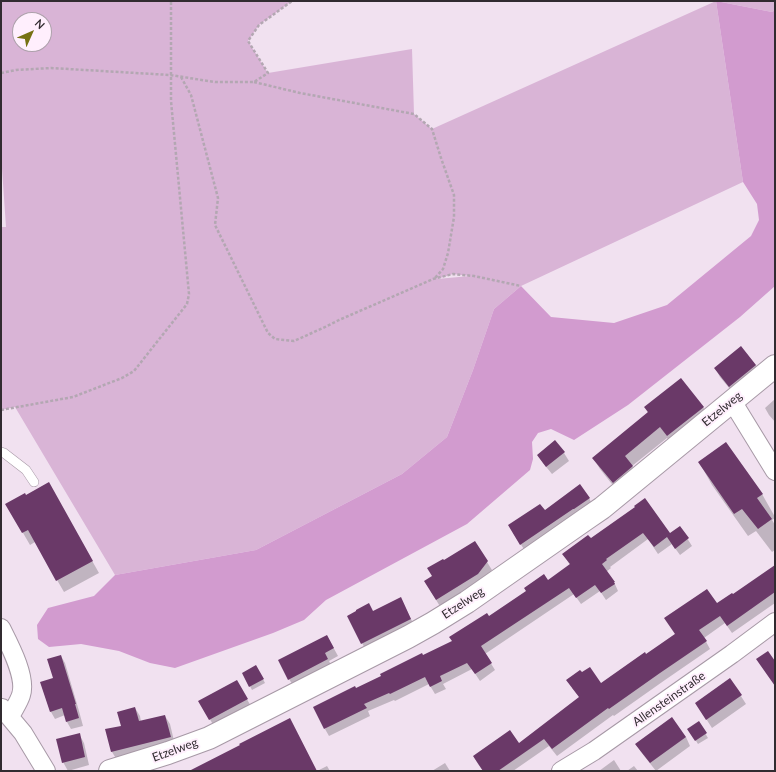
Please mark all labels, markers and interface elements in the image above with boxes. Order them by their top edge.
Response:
north arrow [12,12,52,52]
text: N [33,16,48,31]
street label: Etzelweg [699,389,745,429]
street label: Etzelweg [439,584,487,622]
street label: Allensteinstraße [630,669,708,729]
street label: Etzelweg [150,735,200,765]

